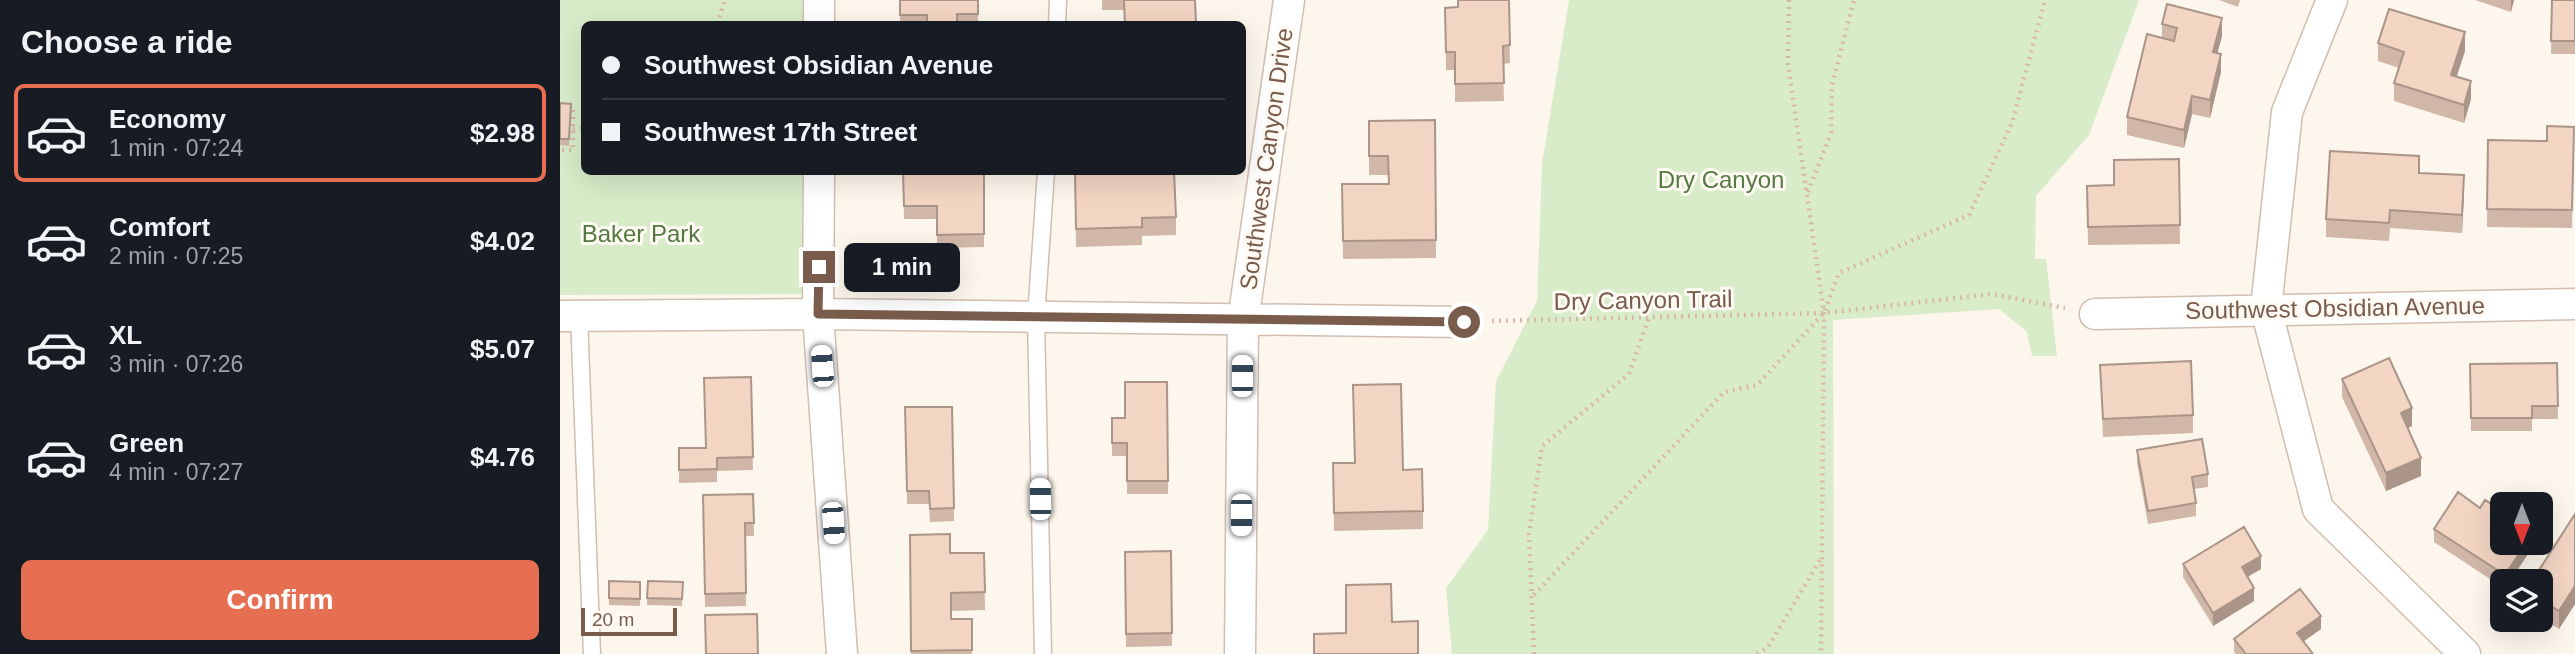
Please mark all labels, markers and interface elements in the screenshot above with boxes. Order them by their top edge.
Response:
text: Choose a ride [21,24,233,60]
street label: Southwest Canyon Drive [1234,26,1298,292]
text: Southwest Obsidian Avenue [644,50,993,80]
icon: car [25,102,88,165]
text: Economy [109,104,226,134]
text: Southwest 17th Street [644,117,917,147]
text: $2.98 [470,118,535,148]
text: 1 min · 07:24 [109,135,243,161]
park label: Dry Canyon [1658,166,1784,193]
icon: car [25,210,88,273]
text: Comfort [109,212,210,242]
park label: Baker Park [582,220,701,247]
text: $4.02 [470,226,535,256]
text: 2 min · 07:25 [109,243,243,269]
callout: 1 min [844,243,959,292]
route end [803,251,835,283]
text: 1 min [872,254,932,280]
street label: Dry Canyon Trail [1553,285,1733,315]
street label: Southwest Obsidian Avenue [2185,292,2485,324]
route start [1448,306,1480,338]
icon: car [25,318,88,381]
text: XL [109,320,142,350]
text: $5.07 [470,334,535,364]
car [811,344,834,388]
text: 3 min · 07:26 [109,351,243,377]
car [1232,355,1253,397]
icon: car [25,426,88,489]
text: Green [109,428,184,458]
text: $4.76 [470,442,535,472]
text: 4 min · 07:27 [109,459,243,485]
car [1030,478,1051,520]
north arrow [2490,492,2553,555]
map controls [2490,492,2553,632]
car [1231,494,1252,536]
car [822,501,845,545]
button: Confirm [21,560,539,640]
button: layers [2490,569,2553,632]
scale bar [581,605,677,637]
text: 20 m [592,609,634,630]

